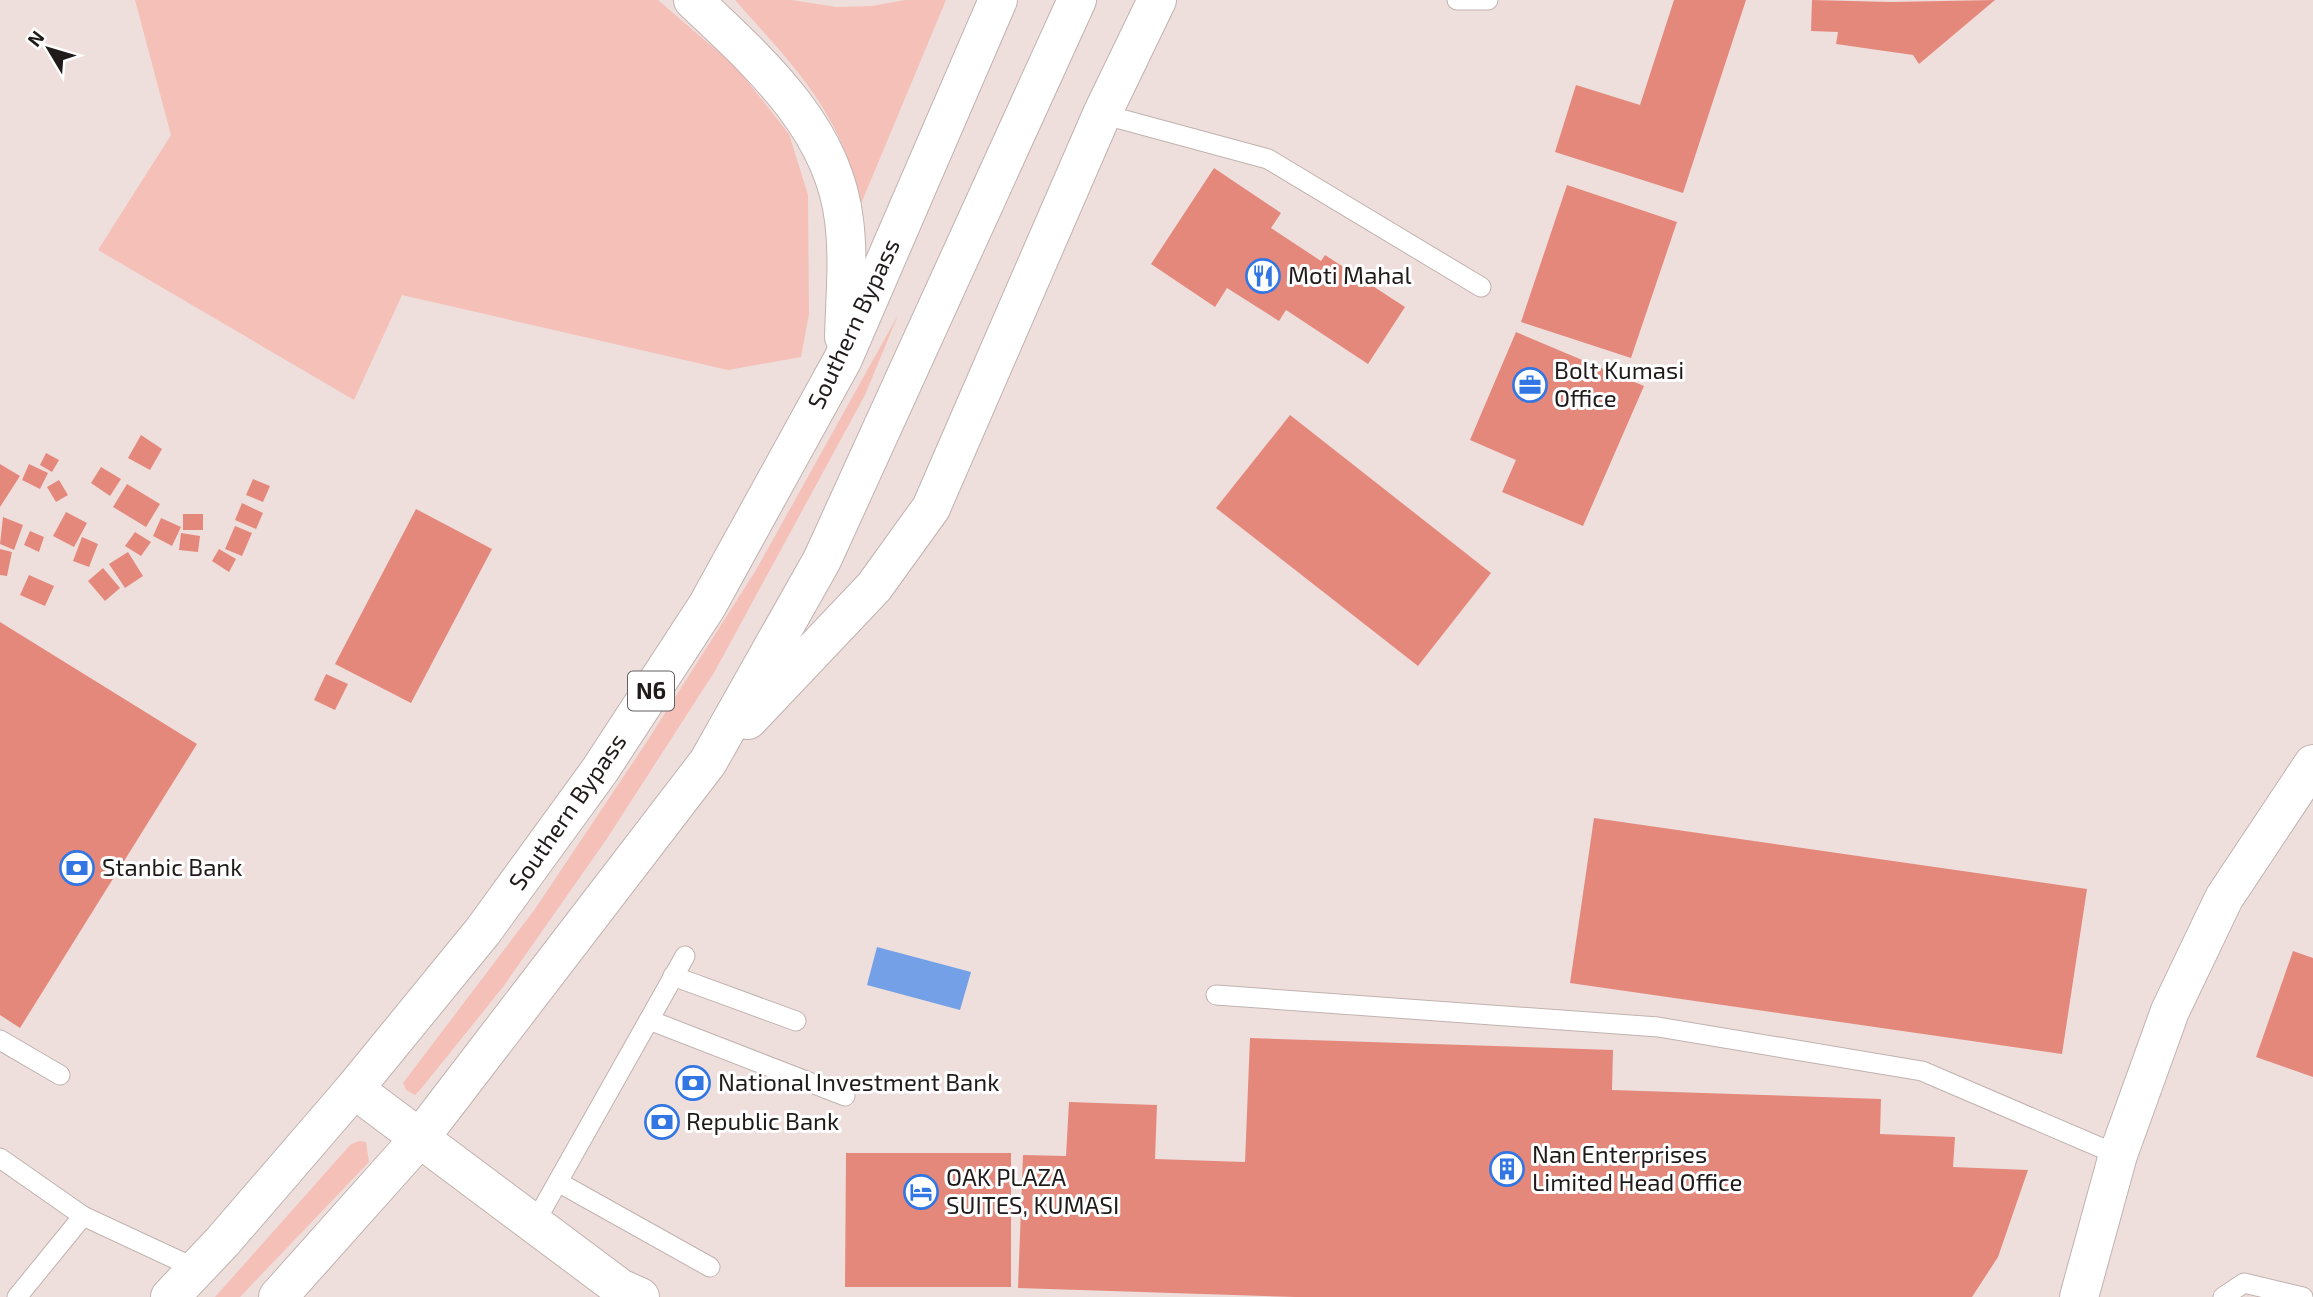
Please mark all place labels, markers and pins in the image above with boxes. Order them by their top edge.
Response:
restaurant icon: Moti Mahal [1244,257,1282,295]
place label: Moti Mahal [1288,260,1412,289]
place label: Bolt Kumasi Office [1554,355,1684,412]
office icon: Bolt Kumasi Office [1511,366,1549,404]
bank icon: Stanbic Bank [58,849,96,887]
place label: Stanbic Bank [102,852,243,881]
bank icon: National Investment Bank [674,1064,712,1102]
place label: National Investment Bank [718,1067,999,1096]
bank icon: Republic Bank [643,1103,681,1141]
place label: Republic Bank [686,1106,839,1135]
place label: Nan Enterprises Limited Head Office [1532,1139,1742,1196]
building icon: Nan Enterprises Limited Head Office [1488,1150,1526,1188]
place label: OAK PLAZA SUITES, KUMASI [946,1162,1119,1219]
hotel icon: OAK PLAZA SUITES, KUMASI [902,1173,940,1211]

